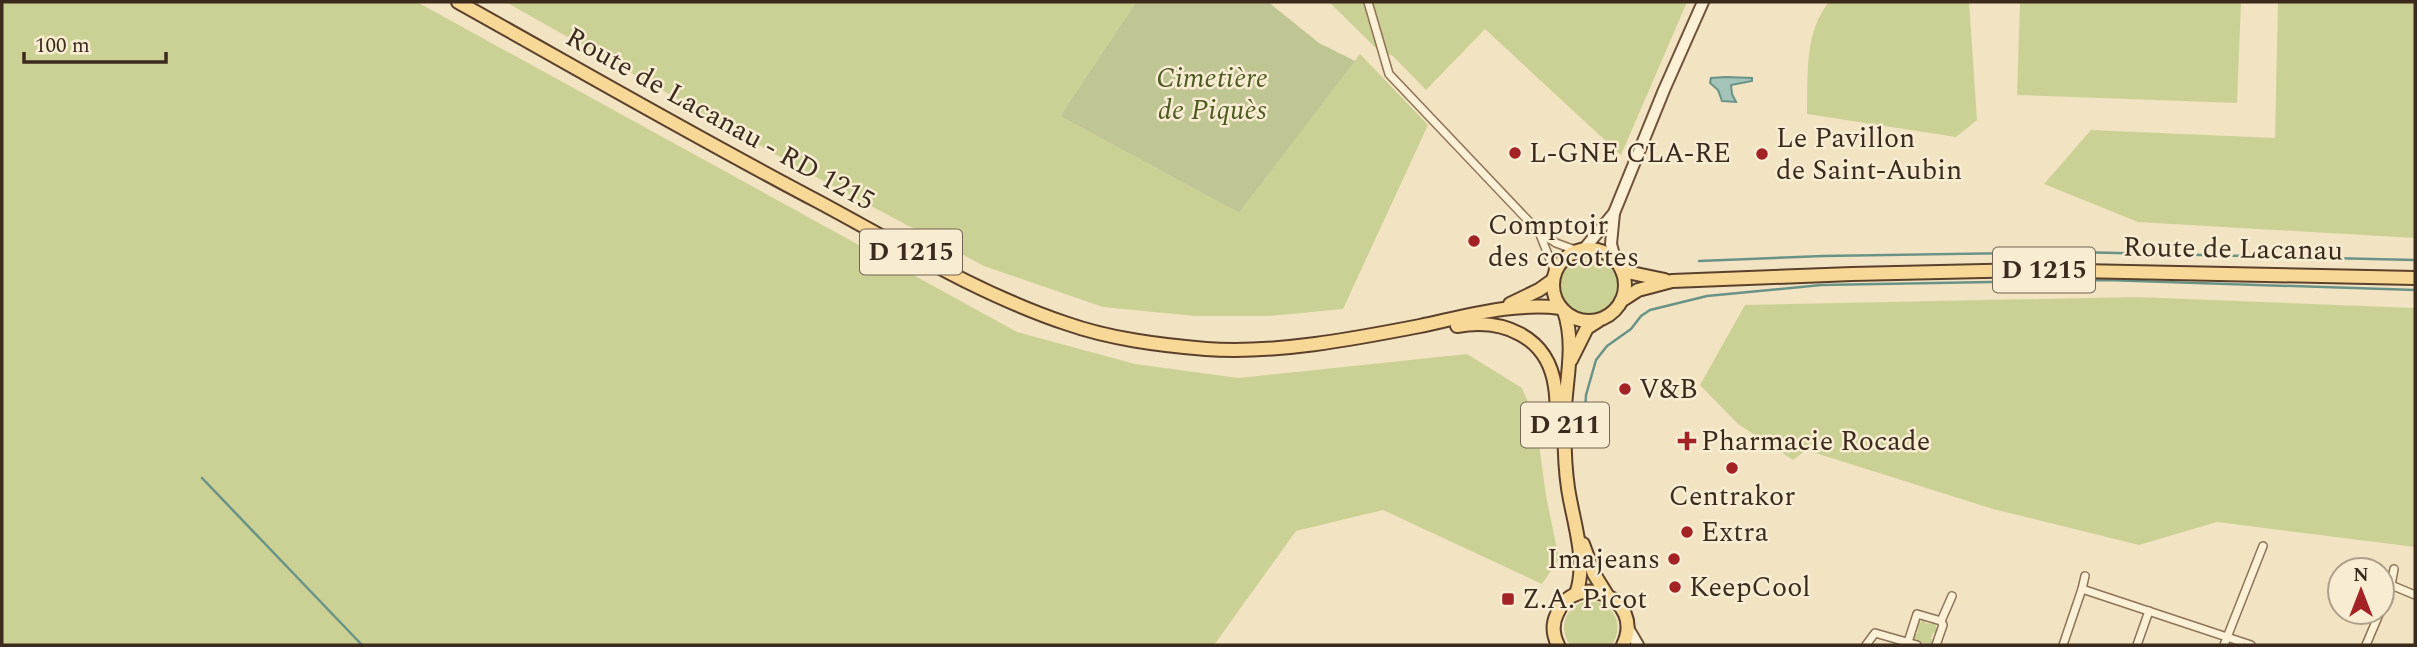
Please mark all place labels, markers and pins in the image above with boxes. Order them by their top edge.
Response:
place label: Le Pavillon de Saint-Aubin [1776,117,1962,192]
place label: L-GNE CLA-RE [1529,132,1731,175]
marker: L-GNE CLA-RE [1507,145,1523,161]
marker: Le Pavillon de Saint-Aubin [1754,146,1770,162]
place label: Comptoir des cocottes [1488,204,1639,279]
marker: Comptoir des cocottes [1466,233,1482,249]
place label: V&B [1639,368,1698,411]
marker: V&B [1617,381,1633,397]
place label: Pharmacie Rocade [1701,420,1930,463]
marker: Pharmacie Rocade [1679,433,1695,449]
marker: Centrakor [1724,460,1740,476]
place label: Centrakor [1669,475,1795,518]
place label: Extra [1701,511,1769,554]
marker: Extra [1679,524,1695,540]
place label: Imajeans [1547,538,1660,581]
marker: Imajeans [1666,551,1682,567]
place label: KeepCool [1689,566,1811,609]
place label: Z.A. Picot [1522,578,1647,621]
marker: KeepCool [1667,579,1683,595]
marker: Z.A. Picot [1500,591,1516,607]

